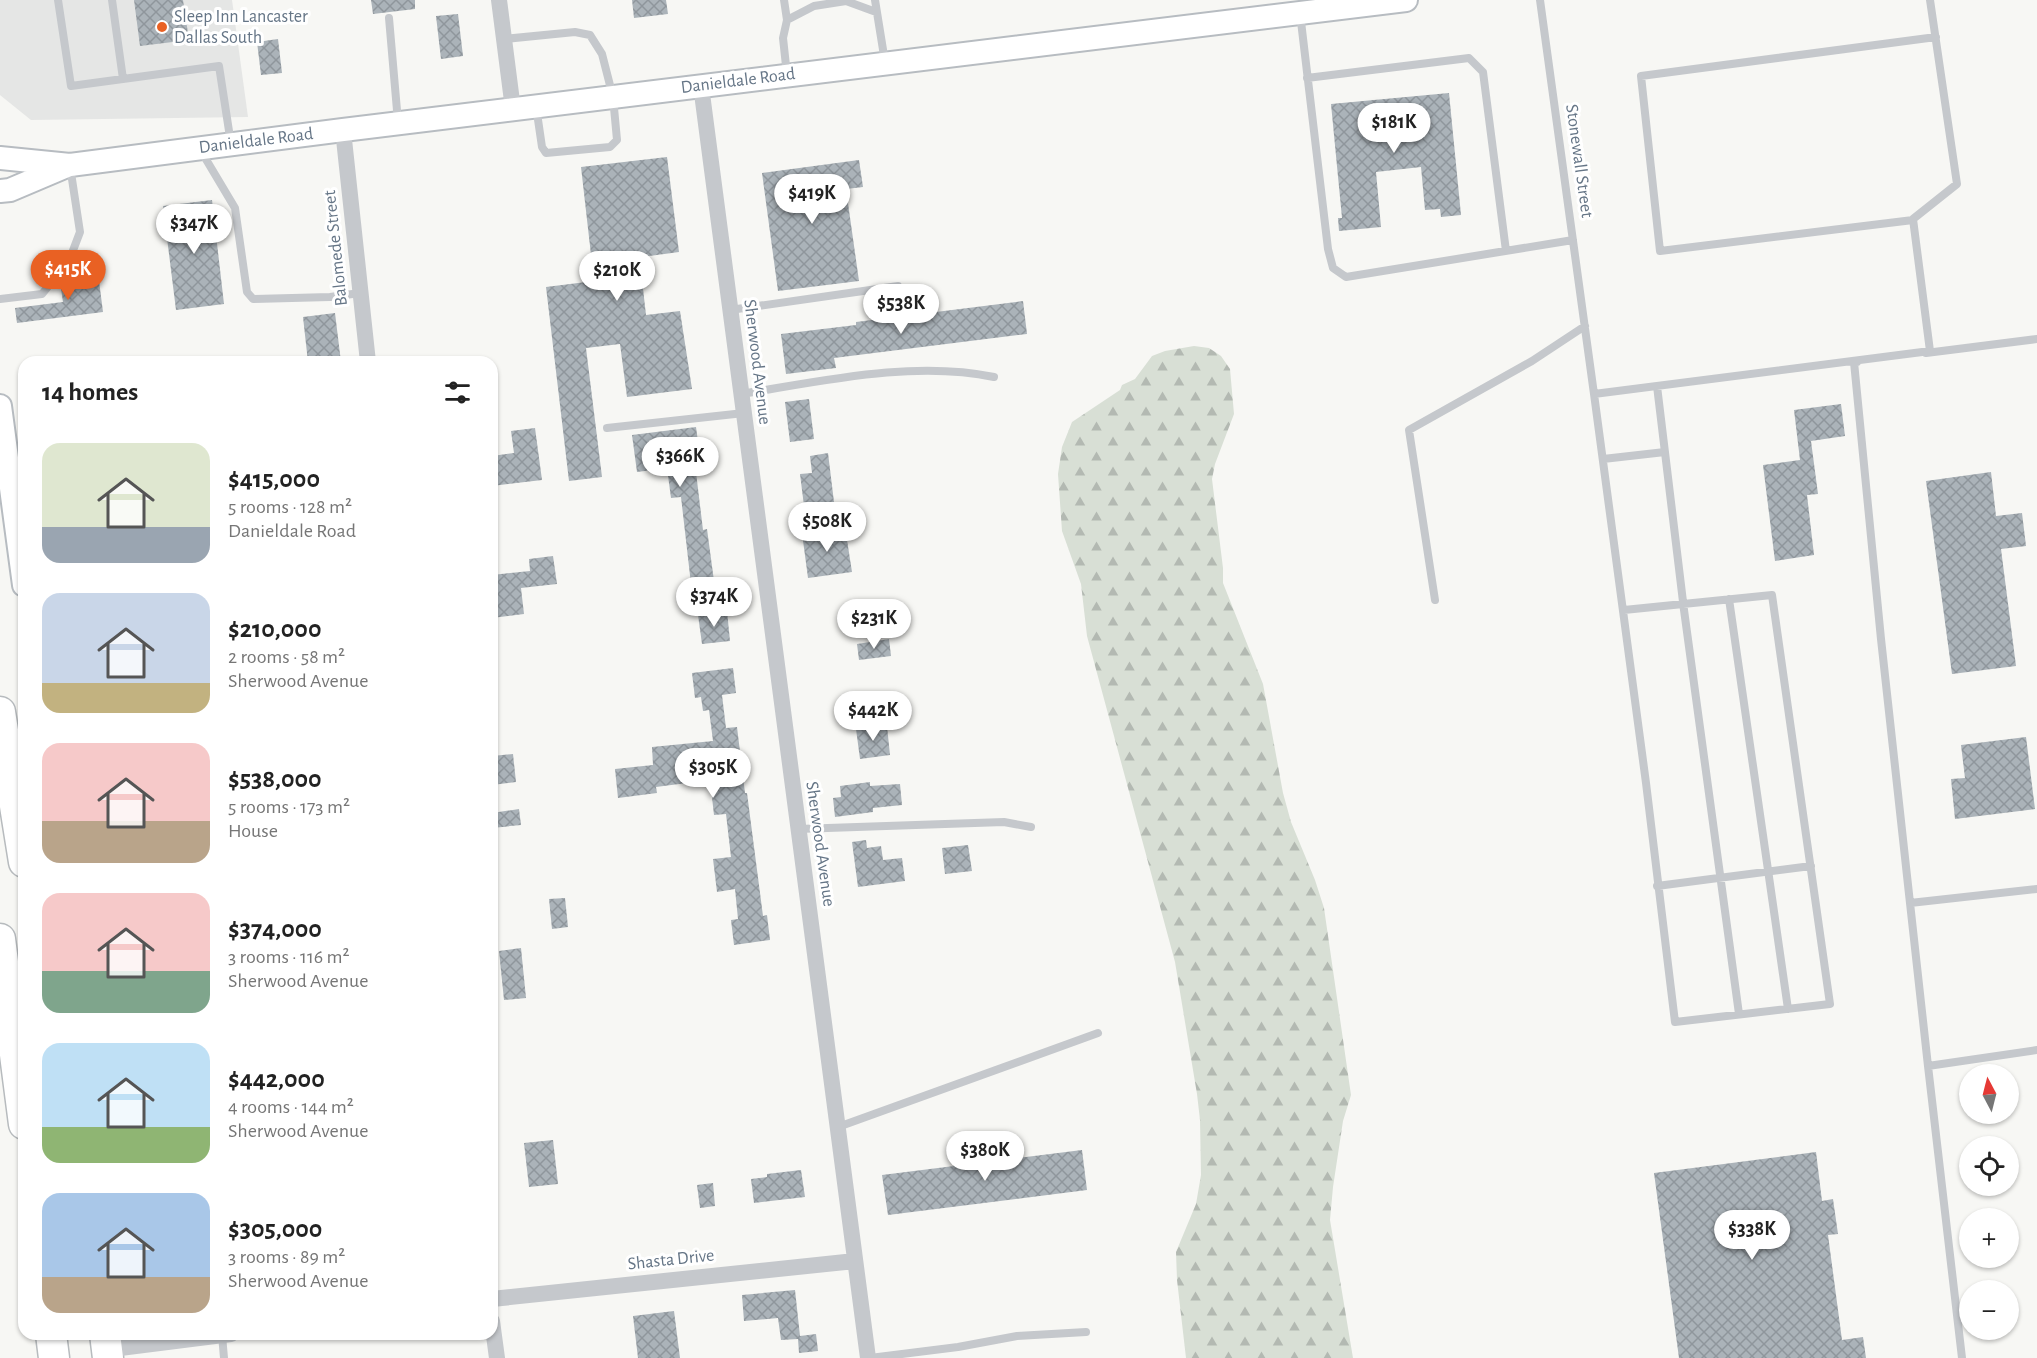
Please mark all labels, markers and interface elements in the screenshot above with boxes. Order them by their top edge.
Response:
place label: Sleep Inn Lancaster Dallas South [174,8,308,47]
marker: Sleep Inn Lancaster Dallas South [155,20,169,34]
street label: Danieldale Road [680,65,796,97]
pin: $181K [1352,103,1436,154]
street label: Stonewall Street [1562,103,1596,219]
text: $181K [1372,112,1416,132]
street label: Danieldale Road [198,125,314,157]
pin: $419K [770,174,854,225]
text: $419K [788,183,836,203]
street label: Balomede Street [321,189,351,307]
pin: $347K [152,204,236,255]
text: $347K [170,213,218,233]
pin: $415K [26,250,110,301]
pin: $210K [575,251,659,302]
text: $415K [45,259,91,279]
text: $210K [593,260,641,280]
pin: $538K [859,284,943,335]
text: $538K [877,293,925,313]
street label: Sherwood Avenue [740,298,774,426]
icon: filters [441,376,474,409]
text: 14 homes [42,379,138,405]
pin: $366K [638,437,722,488]
text: $366K [656,446,704,466]
text: $415,000 [228,466,320,492]
icon: home [90,467,162,539]
text: 5 rooms · 128 m² [228,497,352,517]
pin: $508K [785,502,869,553]
text: $508K [802,511,852,531]
text: Danieldale Road [228,521,356,541]
pin: $374K [672,577,756,628]
text: $374K [690,586,738,606]
pin: $231K [832,599,916,650]
text: $231K [851,608,897,628]
text: $210,000 [228,616,321,642]
icon: home [90,617,162,689]
text: 2 rooms · 58 m² [228,647,345,667]
text: Sherwood Avenue [228,671,368,691]
pin: $442K [831,691,915,742]
text: $442K [848,700,898,720]
pin: $305K [671,748,755,799]
text: $305K [689,757,737,777]
text: $538,000 [228,766,322,792]
icon: home [90,767,162,839]
street label: Sherwood Avenue [802,780,838,908]
text: 5 rooms · 173 m² [228,797,350,817]
text: House [228,821,278,841]
text: $374,000 [228,916,322,942]
icon: home [90,917,162,989]
text: 3 rooms · 116 m² [228,947,349,967]
text: Sherwood Avenue [228,971,368,991]
north arrow [1959,1064,2019,1124]
map controls [1959,1064,2019,1340]
text: $442,000 [228,1066,325,1092]
icon: home [90,1067,162,1139]
text: 4 rooms · 144 m² [228,1097,354,1117]
text: Sherwood Avenue [228,1121,368,1141]
pin: $380K [943,1131,1027,1182]
button: locate [1959,1136,2019,1196]
text: $380K [960,1140,1010,1160]
button: + [1959,1208,2019,1268]
pin: $338K [1710,1210,1794,1261]
text: $305,000 [228,1216,322,1242]
icon: home [90,1217,162,1289]
text: $338K [1728,1219,1776,1239]
street label: Shasta Drive [627,1246,715,1274]
text: 3 rooms · 89 m² [228,1247,345,1267]
text: Sherwood Avenue [228,1271,368,1291]
button: − [1959,1280,2019,1340]

